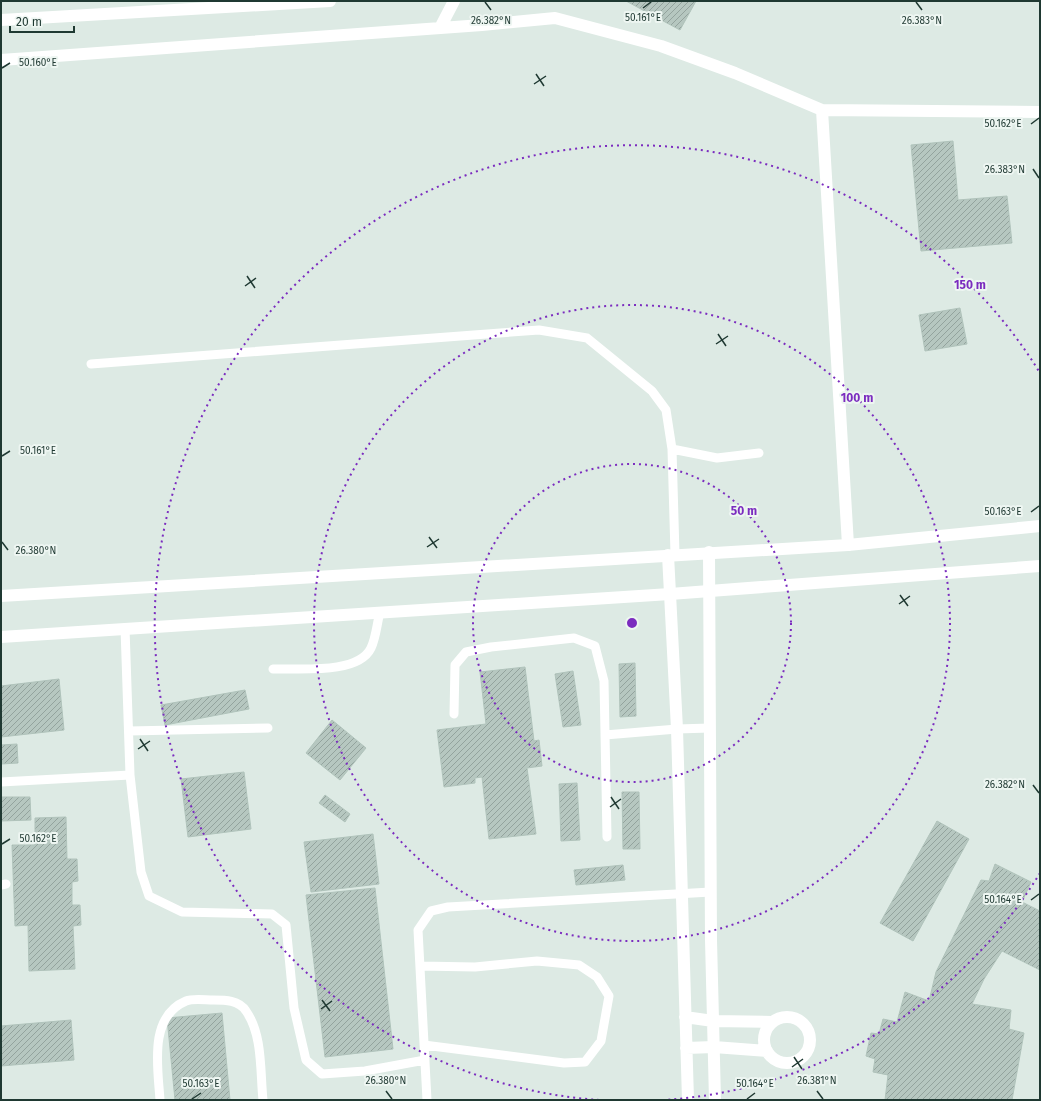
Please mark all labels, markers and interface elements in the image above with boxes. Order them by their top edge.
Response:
scale bar [10,8,74,34]
text: 50.161°E [625,12,661,24]
text: 20 m [16,15,42,29]
text: 26.382°N [471,15,511,27]
text: 26.383°N [902,15,942,27]
text: 50.160°E [19,57,57,69]
text: 50.162°E [984,118,1022,130]
text: 26.383°N [985,164,1025,176]
text: 150 m [954,278,986,292]
text: 100 m [841,391,873,405]
text: 50.161°E [20,445,56,457]
text: 50 m [731,504,757,518]
text: 50.163°E [984,506,1022,518]
text: 26.380°N [16,545,56,557]
centre of rings [625,616,639,630]
text: 26.382°N [985,779,1025,791]
text: 50.162°E [19,833,57,845]
text: 50.164°E [984,894,1022,906]
text: 26.380°N [366,1075,406,1087]
text: 26.381°N [797,1075,837,1087]
text: 50.163°E [182,1078,220,1090]
text: 50.164°E [736,1078,774,1090]

